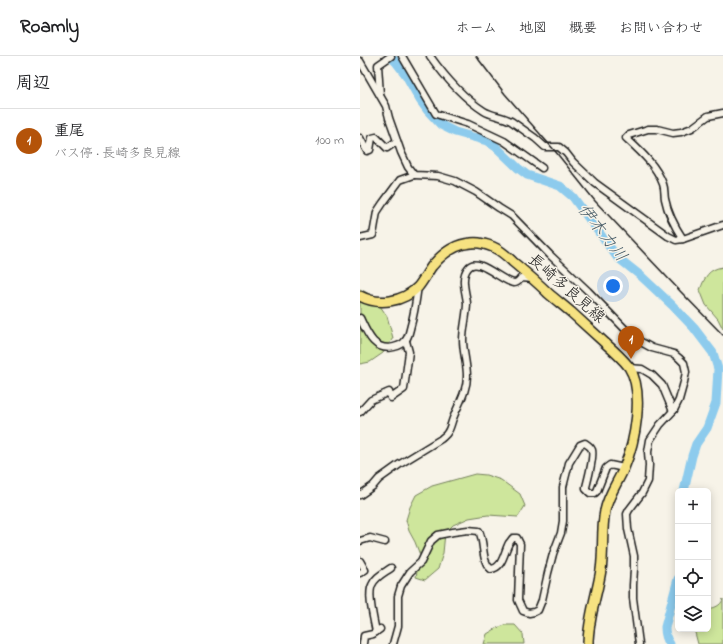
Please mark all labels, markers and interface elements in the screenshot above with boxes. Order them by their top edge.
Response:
text: Roamly [20,14,79,41]
text: ホーム [456,18,497,39]
text: 地図 [519,18,547,39]
text: 概要 [569,18,597,39]
text: お問い合わせ [619,18,703,39]
text: 周辺 [16,71,50,96]
text: 重尾 [54,120,84,142]
text: 1 [27,131,31,150]
text: 100 m [315,131,344,150]
text: バス停 · 長崎多良見線 [54,144,180,163]
water label: 伊木力川 [571,199,633,267]
street label: 長崎多良見線 [522,248,610,330]
your location [603,276,623,296]
pin: 1 [618,326,644,359]
map controls [675,488,711,632]
button: + [675,488,711,524]
button: − [675,524,711,560]
button: locate [675,560,711,596]
button: layers [675,596,711,632]

